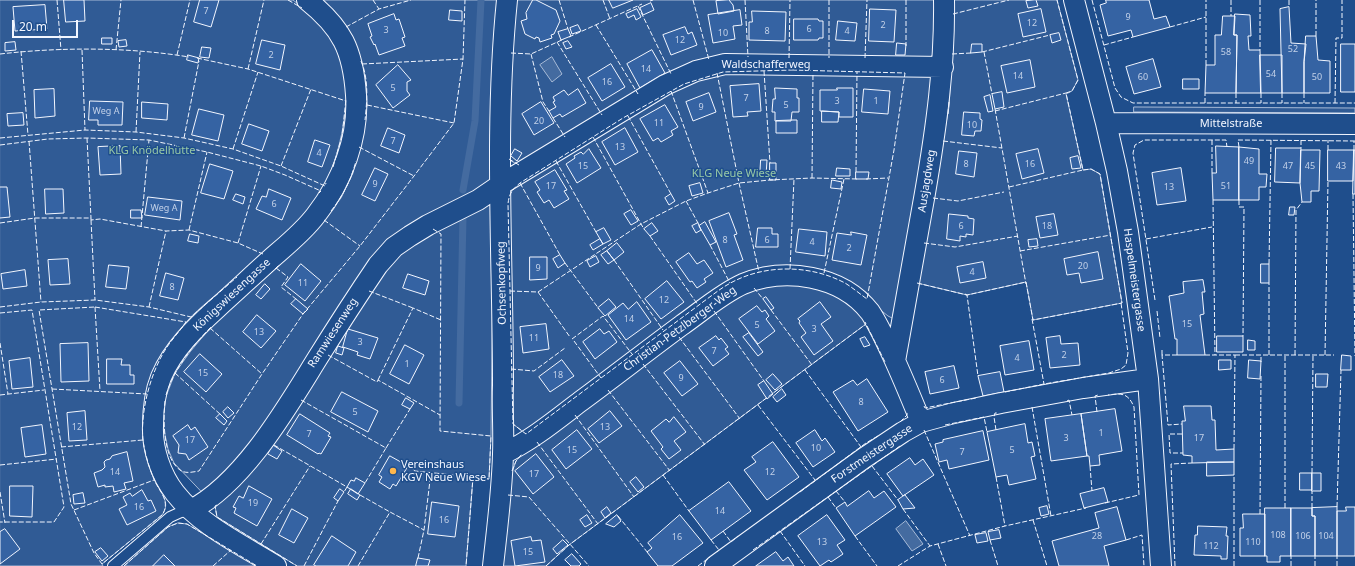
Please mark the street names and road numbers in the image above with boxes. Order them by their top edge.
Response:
street label: Waldschafferweg [721,58,811,72]
street label: Mittelstraße [1200,117,1262,131]
street label: Ausjagdweg [916,149,938,213]
street label: Haspelmeistergasse [1120,227,1148,333]
street label: Ochsenkopfweg [495,241,509,325]
street label: Königswiesengasse [191,256,273,334]
street label: Christian-Petzlberger-Weg [621,284,739,374]
street label: Ramwiesenweg [305,295,361,371]
street label: Forstmeistergasse [829,422,915,486]

